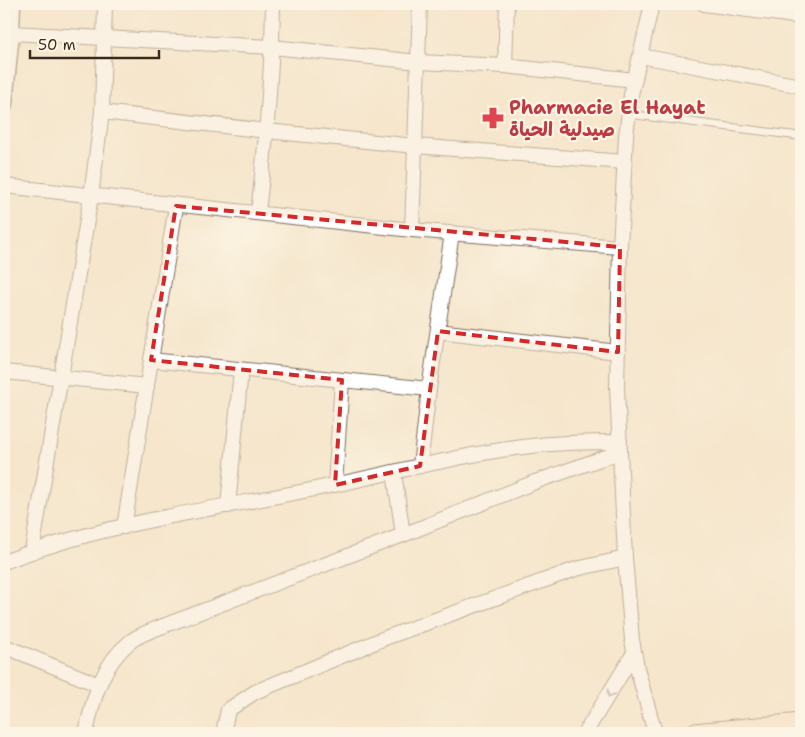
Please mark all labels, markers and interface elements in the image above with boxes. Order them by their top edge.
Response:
scale bar [30,28,159,60]
text: 50 m [38,35,76,55]
place label: Pharmacie El Hayat صيدلية الحياة [509,95,705,142]
pharmacy icon: Pharmacie El Hayat صيدلية الحياة [480,105,506,131]
one-way arrow [606,688,616,697]

